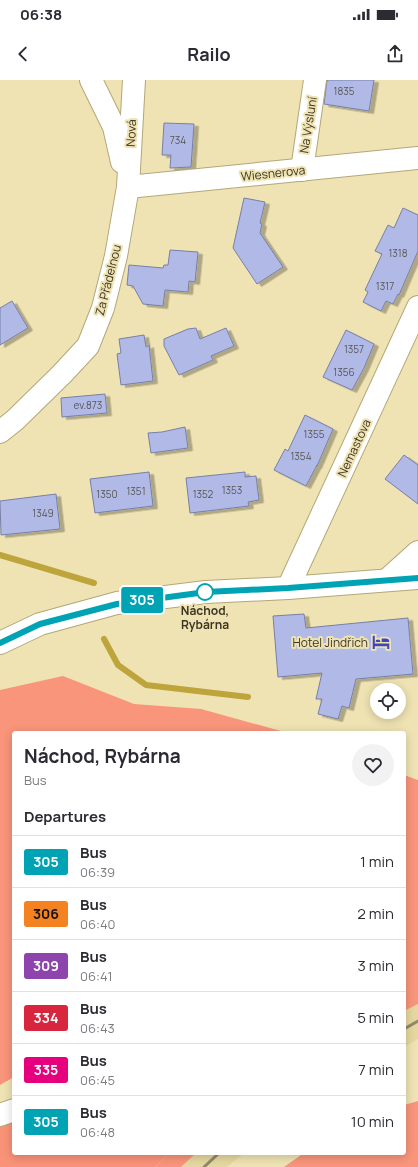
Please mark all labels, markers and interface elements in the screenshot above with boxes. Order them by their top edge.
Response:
text: 06:38 [20,4,62,25]
text: Railo [187,42,231,66]
icon: back [12,43,34,65]
icon: share [384,43,406,65]
house number: 1835 [333,84,355,98]
street label: Na Výsluní [295,95,321,154]
street label: Nová [122,119,140,147]
house number: 734 [170,133,186,147]
street label: Wiesnerova [240,161,306,185]
street label: Za Přádelnou [91,243,125,317]
house number: 1318 [388,246,408,260]
house number: 1317 [376,279,394,293]
house number: 1357 [344,342,364,356]
house number: 1356 [333,365,355,379]
house number: ev.873 [74,398,102,412]
street label: Nemastova [333,416,375,480]
house number: 1355 [304,427,325,441]
house number: 1354 [290,449,312,463]
house number: 1353 [222,483,242,497]
house number: 1351 [126,484,146,498]
house number: 1350 [96,487,118,501]
house number: 1352 [193,487,214,501]
house number: 1349 [32,506,54,520]
marker: Náchod, Rybárna [196,583,214,601]
line badge: 305 [119,587,165,613]
text: 305 [129,590,155,609]
place label: Náchod, Rybárna [181,602,229,633]
hotel icon: Hotel Jindřich [371,632,391,652]
place label: Hotel Jindřich [292,634,368,651]
map controls [370,683,406,719]
button: locate [370,683,406,719]
text: Náchod, Rybárna [24,743,181,769]
button: heart [352,744,394,786]
text: Bus [24,771,47,789]
text: Departures [24,806,106,827]
text: Bus [80,842,107,863]
text: 1 min [360,851,394,872]
text: 305 [33,852,59,871]
text: 06:39 [80,863,115,881]
text: Bus [80,894,107,915]
text: 2 min [357,903,394,924]
text: 306 [33,904,59,923]
text: 06:40 [80,915,115,933]
text: Bus [80,946,107,967]
text: 3 min [358,955,394,976]
text: 309 [33,956,59,975]
text: 06:41 [80,967,113,985]
text: Bus [80,998,107,1019]
text: 5 min [357,1007,394,1028]
text: 334 [34,1008,58,1027]
text: 06:43 [80,1019,115,1037]
text: Bus [80,1050,107,1071]
text: 7 min [358,1059,394,1080]
text: 335 [34,1060,58,1079]
text: 06:45 [80,1071,115,1089]
text: Bus [80,1102,107,1123]
text: 10 min [351,1111,394,1132]
text: 305 [33,1112,59,1131]
text: 06:48 [80,1123,115,1141]

